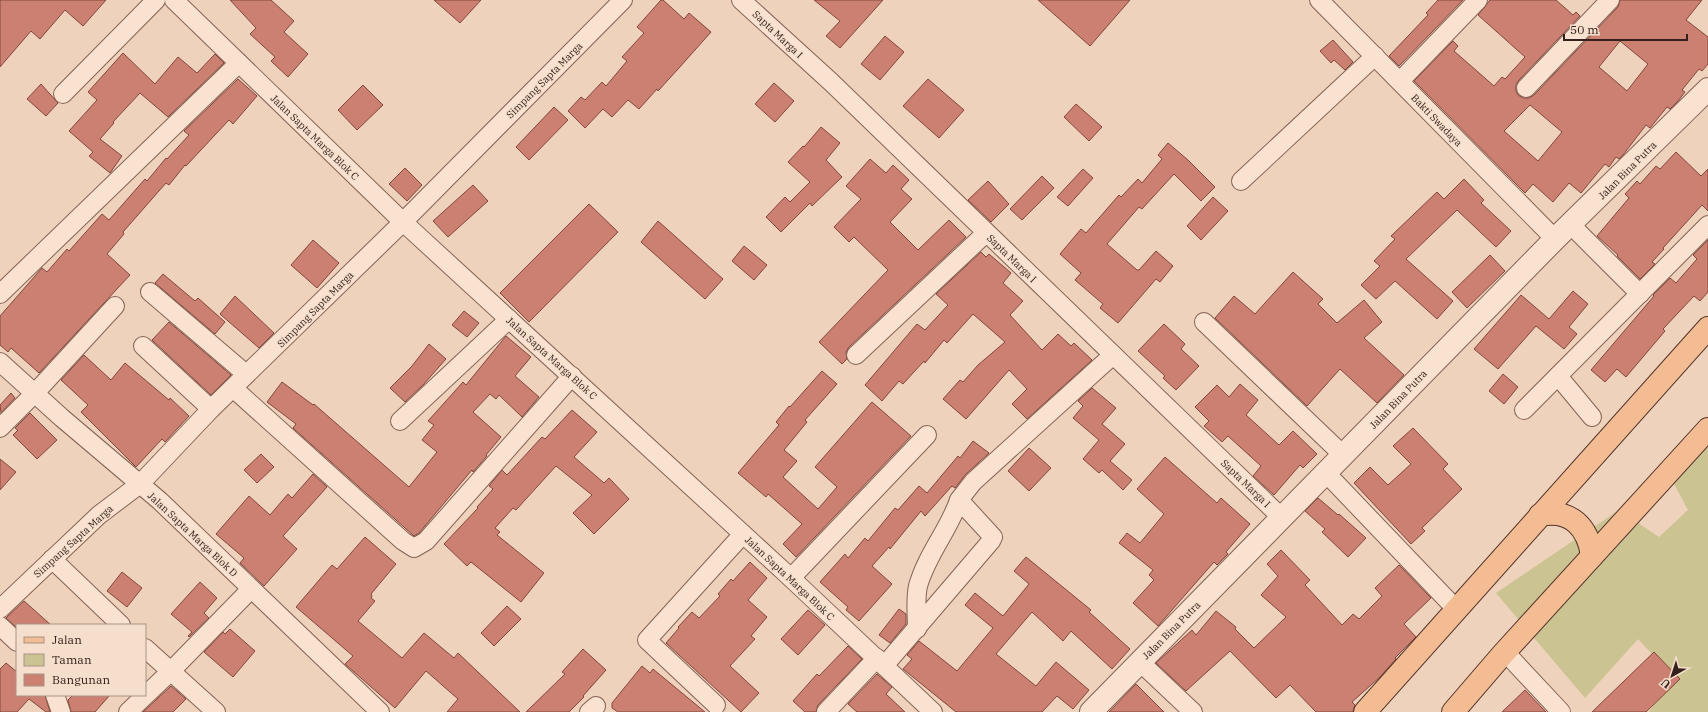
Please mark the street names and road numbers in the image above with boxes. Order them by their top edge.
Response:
street label: Sapta Marga I [750,8,806,61]
street label: Simpang Sapta Marga [503,39,586,121]
street label: Bakti Swadaya [1408,91,1465,150]
street label: Jalan Sapta Marga Blok C [268,92,362,183]
street label: Jalan Bina Putra [1596,138,1660,202]
street label: Sapta Marga I [984,231,1039,285]
street label: Simpang Sapta Marga [274,268,357,350]
street label: Jalan Sapta Marga Blok C [504,314,600,403]
street label: Jalan Bina Putra [1367,367,1430,432]
street label: Sapta Marga I [1218,456,1273,510]
street label: Jalan Sapta Marga Blok D [145,489,240,579]
street label: Simpang Sapta Marga [31,502,116,581]
street label: Jalan Sapta Marga Blok C [742,533,837,623]
street label: Jalan Bina Putra [1140,598,1204,662]

